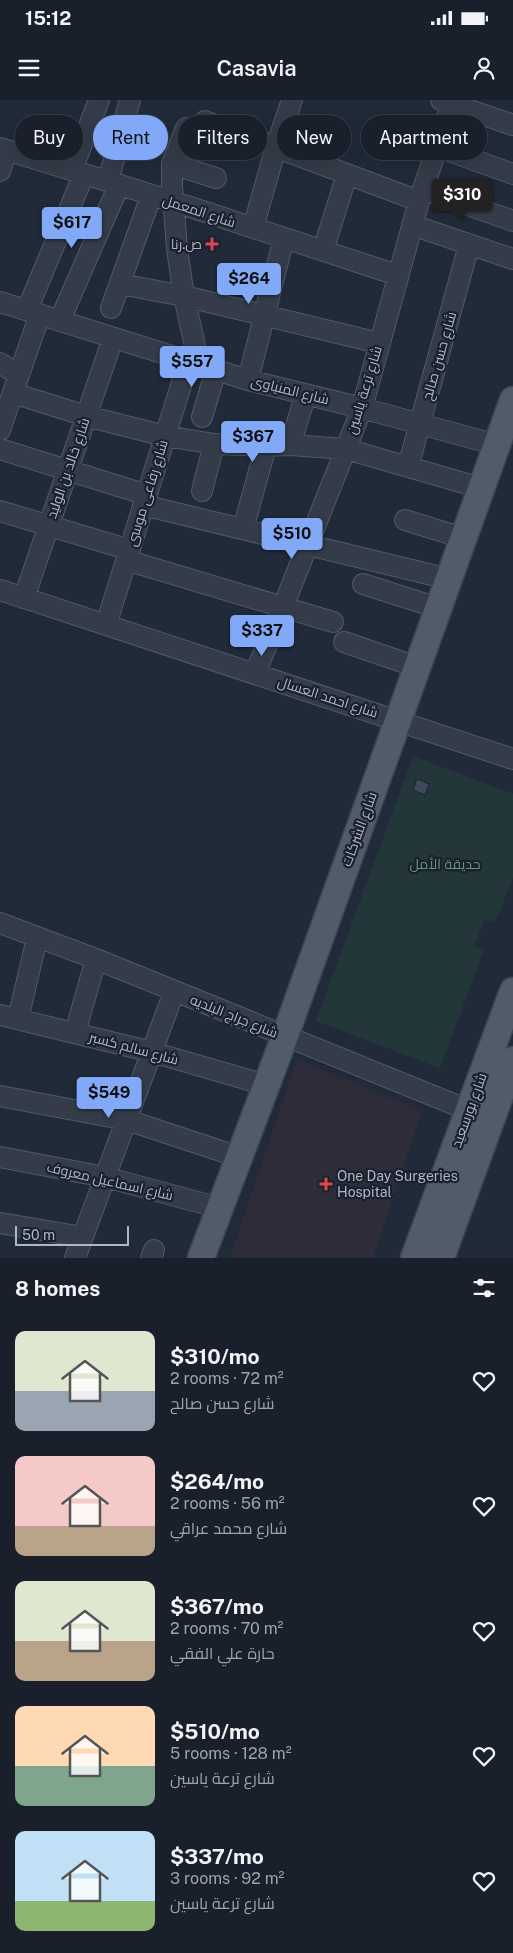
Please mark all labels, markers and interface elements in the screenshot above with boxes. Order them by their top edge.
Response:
text: 15:12 [25,7,71,29]
icon: menu [15,54,43,82]
icon: person [470,54,498,82]
text: Casavia [216,55,297,81]
chip: Buy [15,115,83,160]
chip: Rent [93,115,168,160]
chip: Filters [178,115,267,160]
chip: New [277,115,351,160]
chip: Apartment [361,115,487,160]
pin: $310 [432,178,492,221]
text: $310 [443,185,481,204]
street label: شارع المعمل [160,192,237,231]
pin: $617 [42,206,102,249]
text: $617 [53,213,91,232]
place label: ص.رنا [171,236,202,252]
marker: ص.رنا [206,238,218,250]
pin: $264 [219,262,279,305]
text: $264 [228,269,270,288]
street label: شارع حسن صالح [419,310,460,402]
street label: شارع ترعة ياسين [343,344,386,436]
pin: $557 [162,346,222,388]
text: $557 [171,352,213,371]
street label: شارع المنياوى [249,373,331,408]
street label: شارع خالد بن الوليد [43,416,94,521]
pin: $367 [223,420,283,463]
text: $367 [232,427,274,446]
street label: شارع رفاعى موسى [123,438,172,549]
pin: $510 [262,518,322,560]
text: $510 [273,524,311,543]
pin: $337 [232,614,292,657]
text: $337 [241,621,283,640]
street label: شارع احمد العسال [276,673,380,722]
street label: شارع الشركات [338,790,381,869]
park label: حديقة الأمل [410,856,481,872]
street label: شارع جراج البلديه [187,991,280,1042]
street label: شارع سالم كسبر [86,1028,180,1070]
street label: شارع بورسعيد [448,1071,491,1150]
pin: $549 [79,1076,139,1119]
text: $549 [88,1083,130,1102]
street label: شارع اسماعيل معروف [45,1159,175,1204]
place label: One Day Surgeries Hospital [337,1168,458,1200]
marker: One Day Surgeries Hospital [319,1177,333,1191]
scale bar [15,1223,129,1246]
text: 50 m [22,1227,55,1243]
icon: filters [470,1274,498,1302]
text: 8 homes [15,1276,100,1301]
text: $310/mo [170,1344,260,1369]
icon: home [55,1351,115,1411]
icon: heart [470,1367,498,1395]
text: 2 rooms · 72 m² [170,1369,284,1388]
text: شارع حسن صالح [170,1394,275,1413]
text: $264/mo [170,1469,264,1494]
icon: home [55,1476,115,1536]
icon: heart [470,1492,498,1520]
text: 2 rooms · 56 m² [170,1494,285,1513]
text: شارع محمد عراقي [170,1519,287,1538]
text: $367/mo [170,1594,264,1619]
icon: home [55,1601,115,1661]
icon: heart [470,1617,498,1645]
text: 2 rooms · 70 m² [170,1619,283,1638]
text: حارة علي الفقي [170,1644,275,1663]
text: $510/mo [170,1719,260,1744]
icon: home [55,1726,115,1786]
icon: heart [470,1742,498,1770]
text: 5 rooms · 128 m² [170,1744,292,1763]
text: شارع ترعة ياسين [170,1769,275,1788]
text: $337/mo [170,1844,264,1869]
icon: home [55,1851,115,1911]
icon: heart [470,1867,498,1895]
text: 3 rooms · 92 m² [170,1869,284,1888]
text: شارع ترعة ياسين [170,1894,275,1913]

